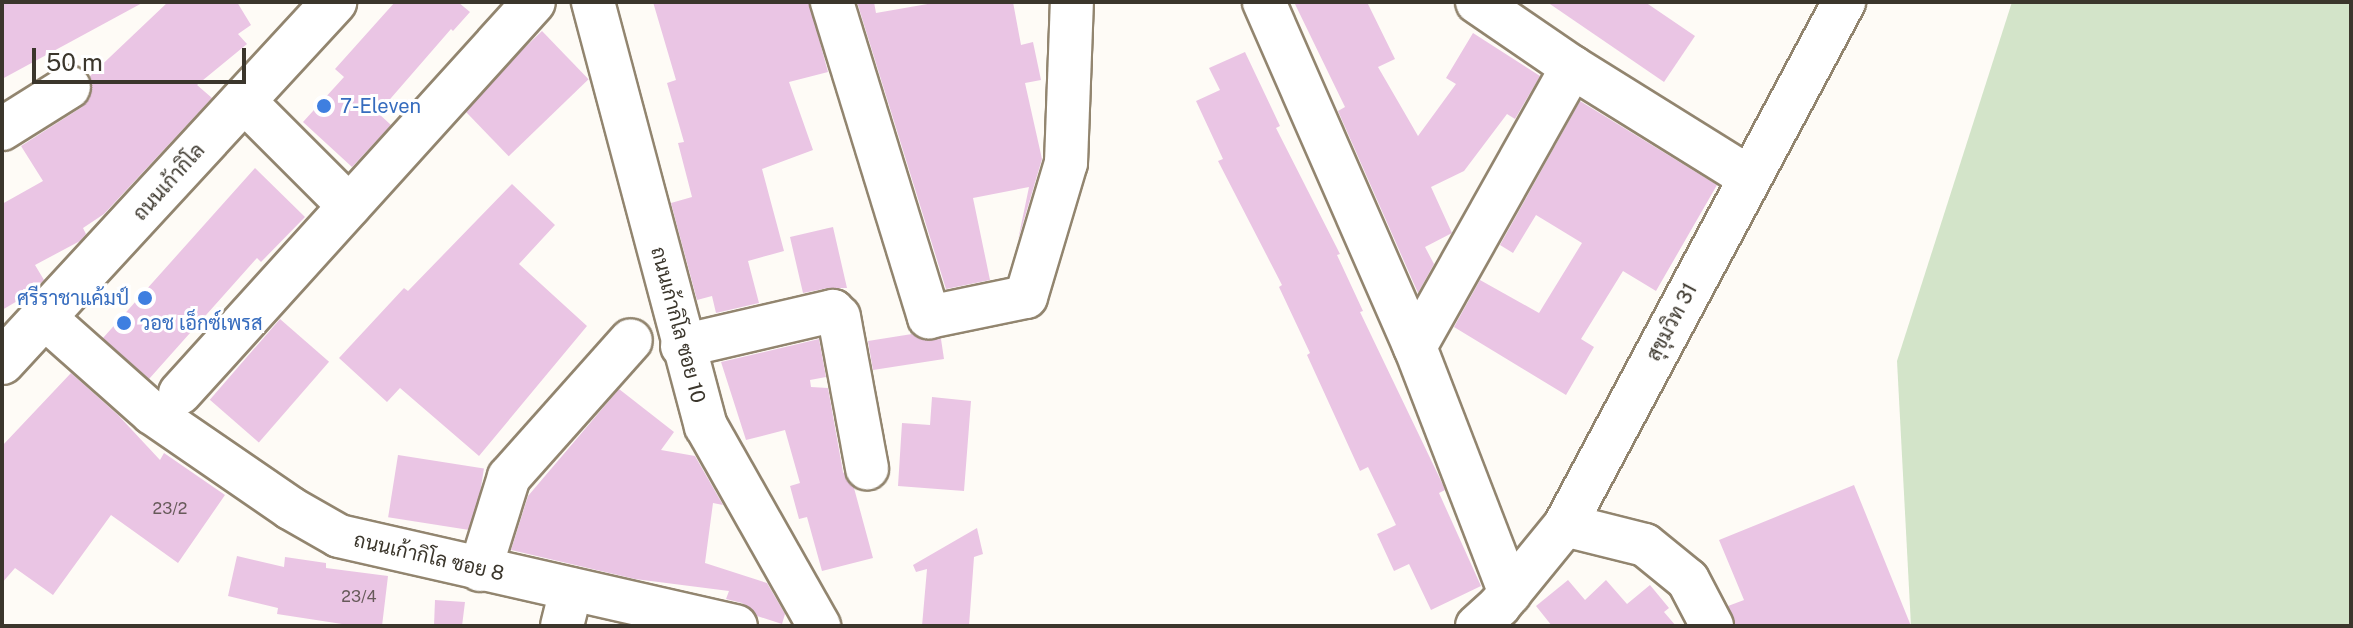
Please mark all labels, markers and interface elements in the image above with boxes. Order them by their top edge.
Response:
scale bar [36,32,250,82]
text: 50 m [46,48,103,76]
place label: 7-Eleven [340,94,421,118]
marker: 7-Eleven [315,97,333,115]
street label: ถนนเก้ากิโล [128,139,210,225]
street label: ถนนเก้ากิโล ซอย 10 [646,244,710,406]
street label: สุขุมวิท 31 [1642,279,1702,365]
place label: ศรีราชาแค้มป์ [17,286,129,310]
marker: ศรีราชาแค้มป์ [136,289,154,307]
place label: วอช เอ็กซ์เพรส [140,311,263,335]
marker: วอช เอ็กซ์เพรส [115,314,133,332]
house number: 23/2 [153,499,187,519]
street label: ถนนเก้ากิโล ซอย 8 [352,528,506,586]
house number: 23/4 [341,587,377,607]

